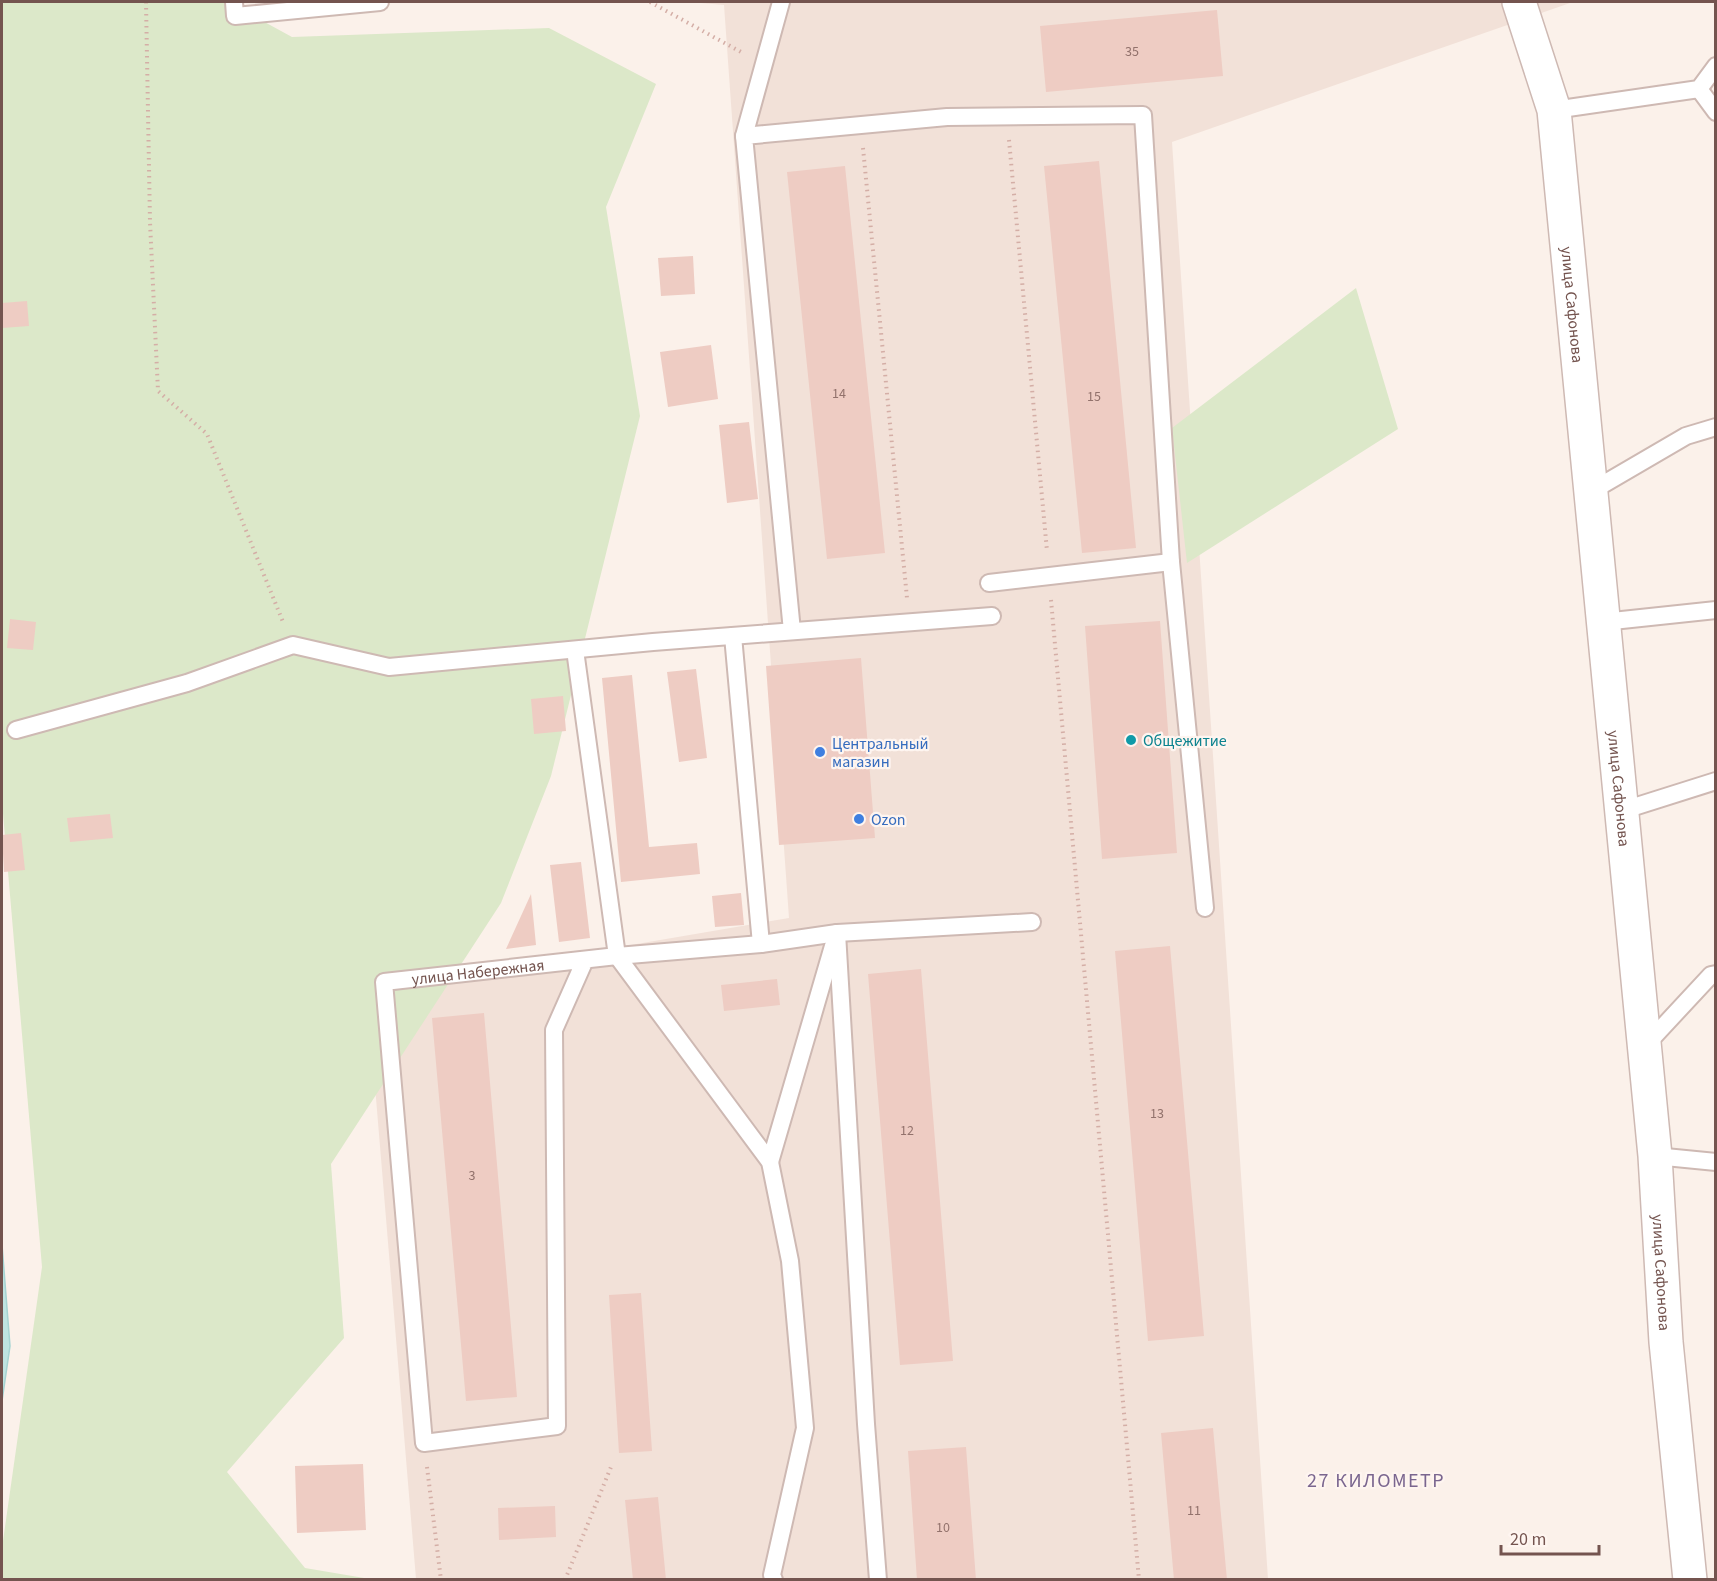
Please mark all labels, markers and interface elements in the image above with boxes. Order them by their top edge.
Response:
house number: 35 [1125,42,1139,62]
street label: улица Сафонова [1555,245,1588,364]
house number: 14 [832,384,846,404]
house number: 15 [1087,387,1101,407]
street label: улица Сафонова [1602,729,1635,848]
place label: Общежитие [1143,730,1227,752]
place label: Центральный магазин [832,733,929,773]
marker: Общежитие [1124,733,1138,747]
marker: Центральный магазин [813,745,827,759]
place label: Ozon [871,809,906,831]
marker: Ozon [852,812,866,826]
street label: улица Набережная [411,954,546,991]
house number: 13 [1150,1104,1164,1124]
house number: 12 [900,1121,914,1141]
house number: 3 [469,1166,476,1186]
street label: улица Сафонова [1646,1214,1675,1331]
district label: 27 КИЛОМЕТР [1307,1467,1445,1495]
house number: 11 [1187,1501,1201,1521]
house number: 10 [936,1518,950,1538]
scale bar [1501,1518,1598,1556]
text: 20 m [1510,1527,1546,1552]

